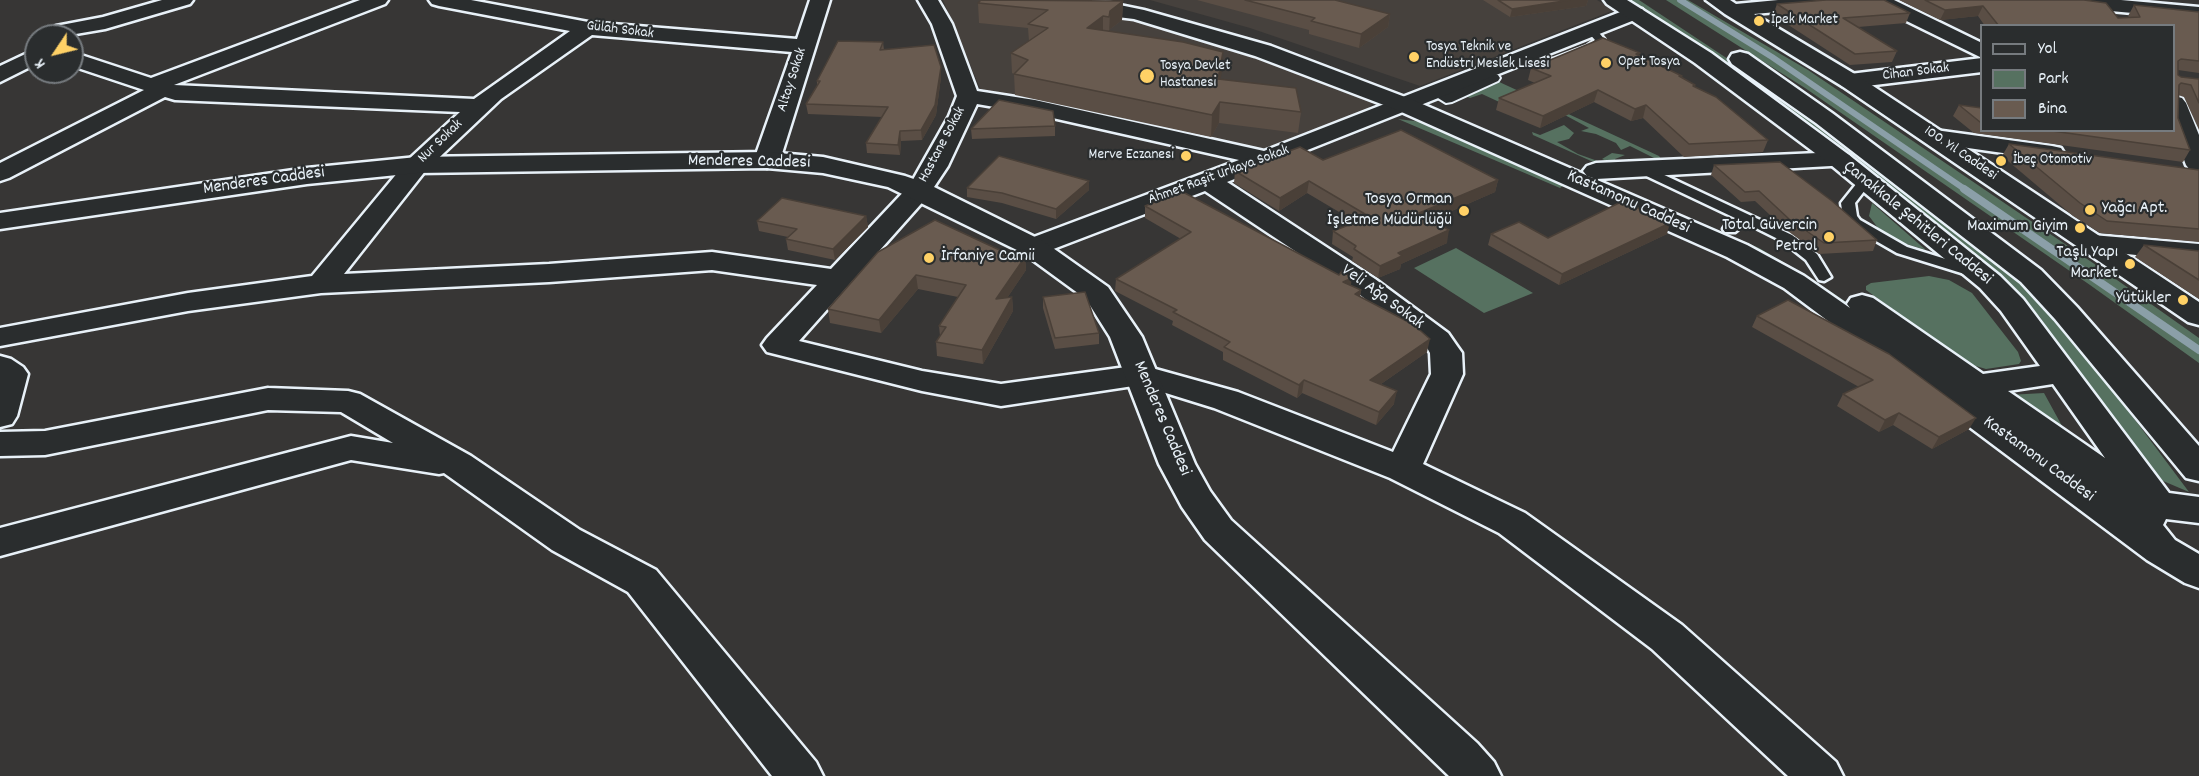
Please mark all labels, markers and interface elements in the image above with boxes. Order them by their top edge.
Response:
place label: İpek Market [1771,12,1838,30]
marker: İpek Market [1752,14,1766,28]
street label: Gülah Sokak [585,18,655,44]
north arrow [24,24,84,84]
legend [1980,24,2175,132]
text: Yol [2038,37,2057,62]
place label: Tosya Teknik ve Endüstri Meslek Lisesi [1426,39,1549,74]
street label: Altay Sokak [774,46,812,114]
marker: Tosya Teknik ve Endüstri Meslek Lisesi [1407,50,1421,64]
text: K [29,54,52,73]
place label: Opet Tosya [1618,54,1680,72]
marker: Opet Tosya [1599,56,1613,70]
place label: Tosya Devlet Hastanesi [1160,58,1230,93]
street label: Cihan Sokak [1882,60,1950,86]
marker: Tosya Devlet Hastanesi [1138,67,1156,85]
text: Park [2038,67,2069,92]
text: Bina [2038,97,2067,122]
street label: Hastane Sokak [916,104,970,186]
street label: Nur Sokak [415,116,467,168]
street label: 100. Yıl Caddesi [1920,123,2000,185]
street label: Ahmet Raşit Urkaya Sokak [1146,142,1292,210]
place label: Merve Eczanesi [1089,147,1174,165]
marker: Merve Eczanesi [1179,149,1193,163]
street label: Menderes Caddesi [688,151,810,175]
place label: İbeç Otomotiv [2013,152,2092,170]
marker: İbeç Otomotiv [1994,154,2008,168]
street label: Çanakkale Şehitleri Caddesi [1838,157,1996,291]
street label: Menderes Caddesi [202,163,326,201]
street label: Kastamonu Caddesi [1563,166,1693,240]
place label: Tosya Orman İşletme Müdürlüğü [1327,190,1452,232]
place label: Yağcı Apt. [2102,199,2167,221]
marker: Yağcı Apt. [2083,203,2097,217]
marker: Tosya Orman İşletme Müdürlüğü [1457,204,1471,218]
place label: Total Güvercin Petrol [1722,216,1817,258]
place label: Maximum Giyim [1967,217,2068,239]
marker: Maximum Giyim [2073,221,2087,235]
marker: Total Güvercin Petrol [1822,230,1836,244]
place label: Taşlı Yapı Market [2056,243,2118,286]
place label: İrfaniye Camii [941,247,1035,269]
marker: İrfaniye Camii [922,251,936,265]
marker: Taşlı Yapı Market [2123,257,2137,271]
street label: Veli Ağa Sokak [1336,261,1428,335]
place label: Yütükler [2116,289,2171,311]
marker: Yütükler [2176,293,2190,307]
street label: Menderes Caddesi [1127,358,1195,480]
street label: Kastamonu Caddesi [1978,412,2098,508]

